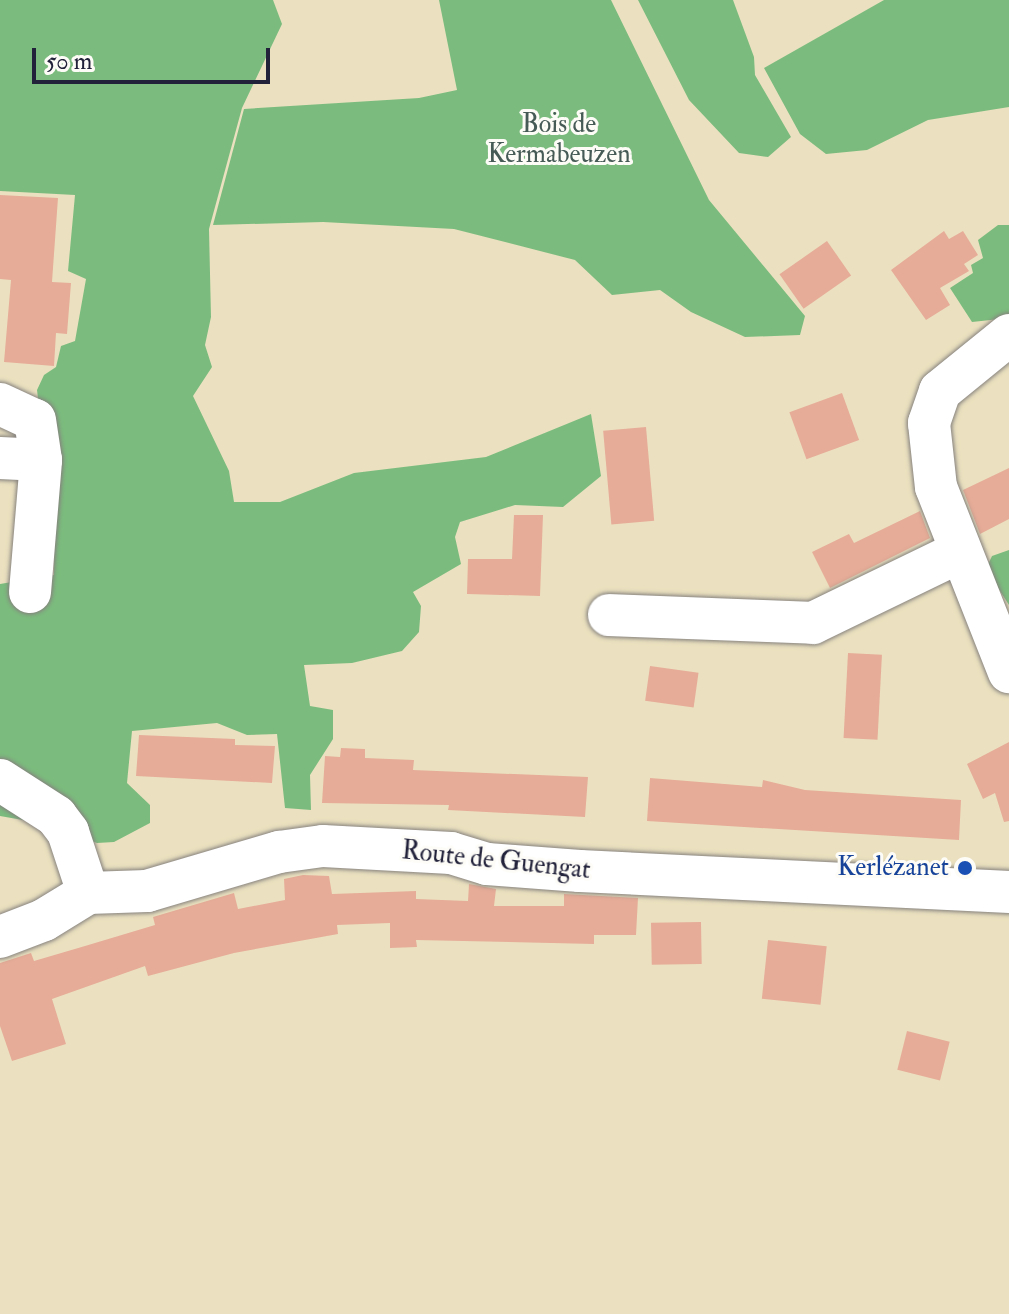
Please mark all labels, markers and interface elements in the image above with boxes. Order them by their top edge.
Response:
scale bar [36,32,274,82]
text: 50 m [46,46,92,77]
park label: Bois de Kermabeuzen [487,109,631,170]
street label: Route de Guengat [400,836,592,886]
place label: Kerlézanet [837,852,949,884]
marker: Kerlézanet [956,859,974,877]

